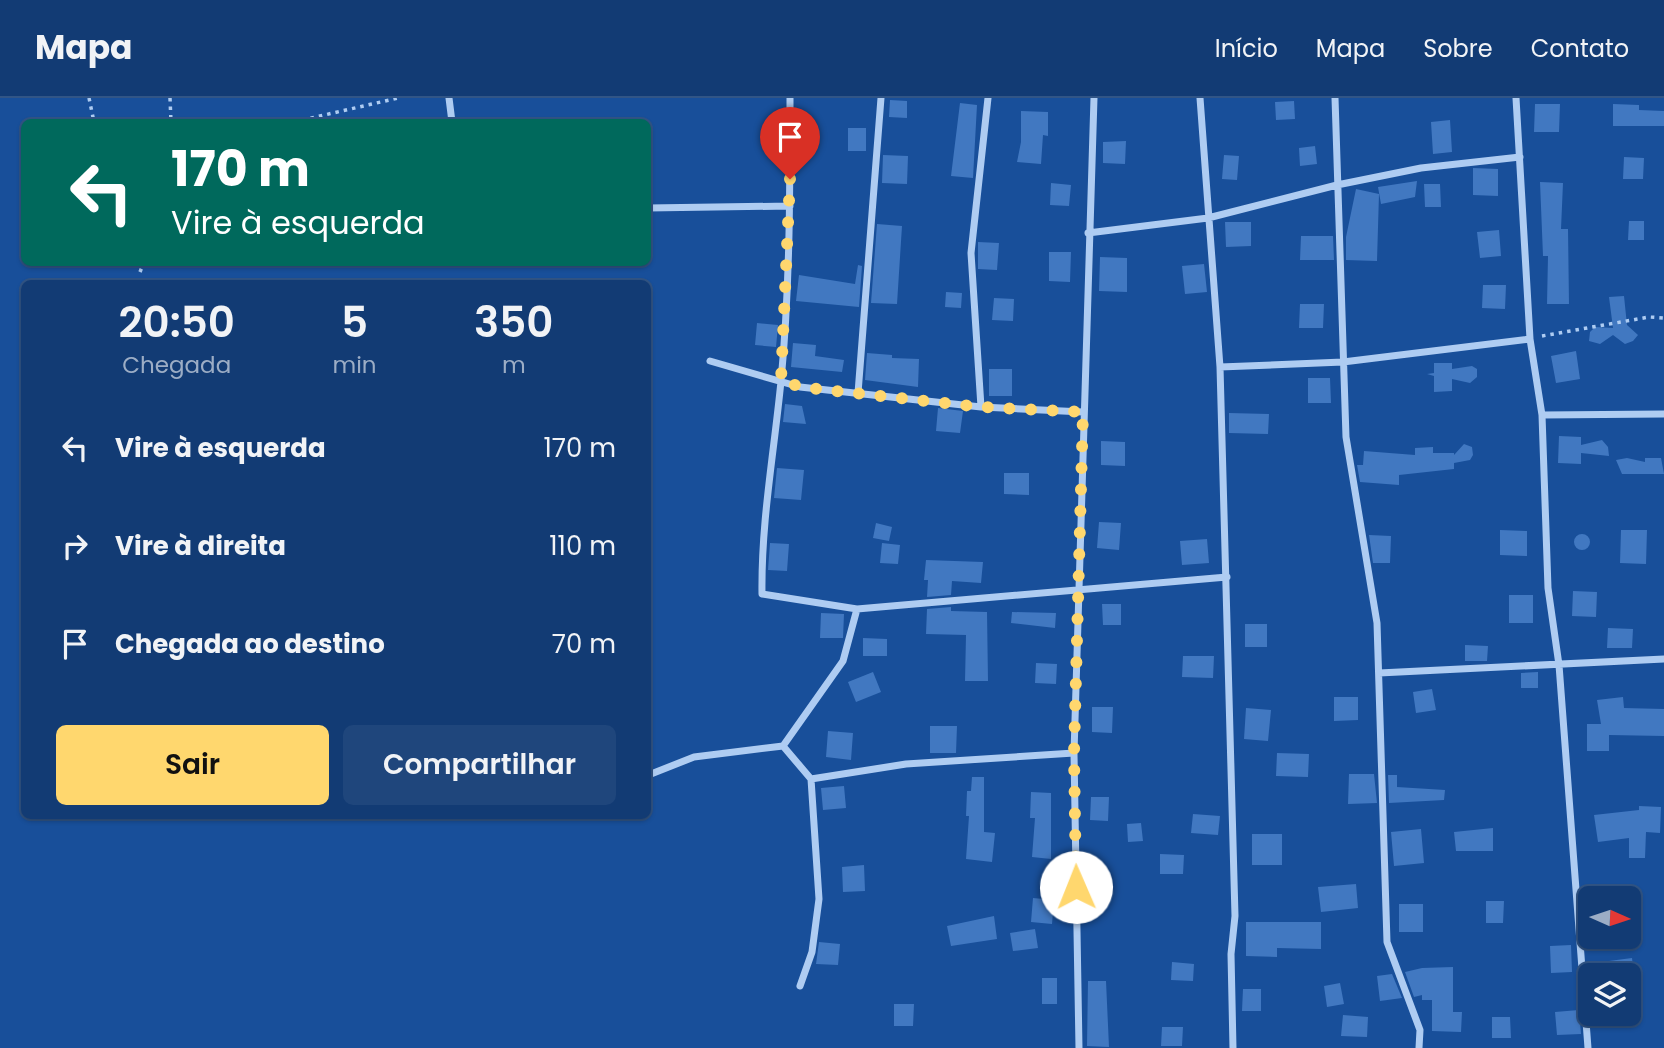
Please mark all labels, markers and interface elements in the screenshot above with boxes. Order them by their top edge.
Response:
text: Mapa [35,24,133,71]
text: Início [1215,32,1278,65]
text: Mapa [1316,32,1385,65]
text: Sobre [1423,32,1493,65]
text: Contato [1531,32,1629,65]
pin [760,107,820,179]
icon: arrive [771,118,809,156]
text: 170 m [171,135,310,203]
icon: left [56,147,147,238]
text: Vire à esquerda [171,200,425,245]
text: 20:50 [119,293,235,352]
text: 5 [341,293,368,352]
text: 350 [474,293,553,352]
text: Chegada [122,349,231,381]
text: min [333,349,377,381]
text: m [502,349,526,381]
icon: left [56,429,94,467]
text: Vire à esquerda [115,430,326,466]
text: 170 m [543,430,616,466]
icon: right [56,527,94,565]
text: Vire à direita [115,528,286,564]
text: 110 m [549,528,616,564]
icon: arrive [56,625,94,663]
text: Chegada ao destino [115,626,385,662]
text: 70 m [552,626,616,662]
button: Sair [56,725,329,805]
button: Compartilhar [343,725,616,805]
position arrow [1039,850,1113,924]
north arrow [1578,886,1642,948]
map controls [1578,886,1641,1026]
button: layers [1578,963,1641,1026]

